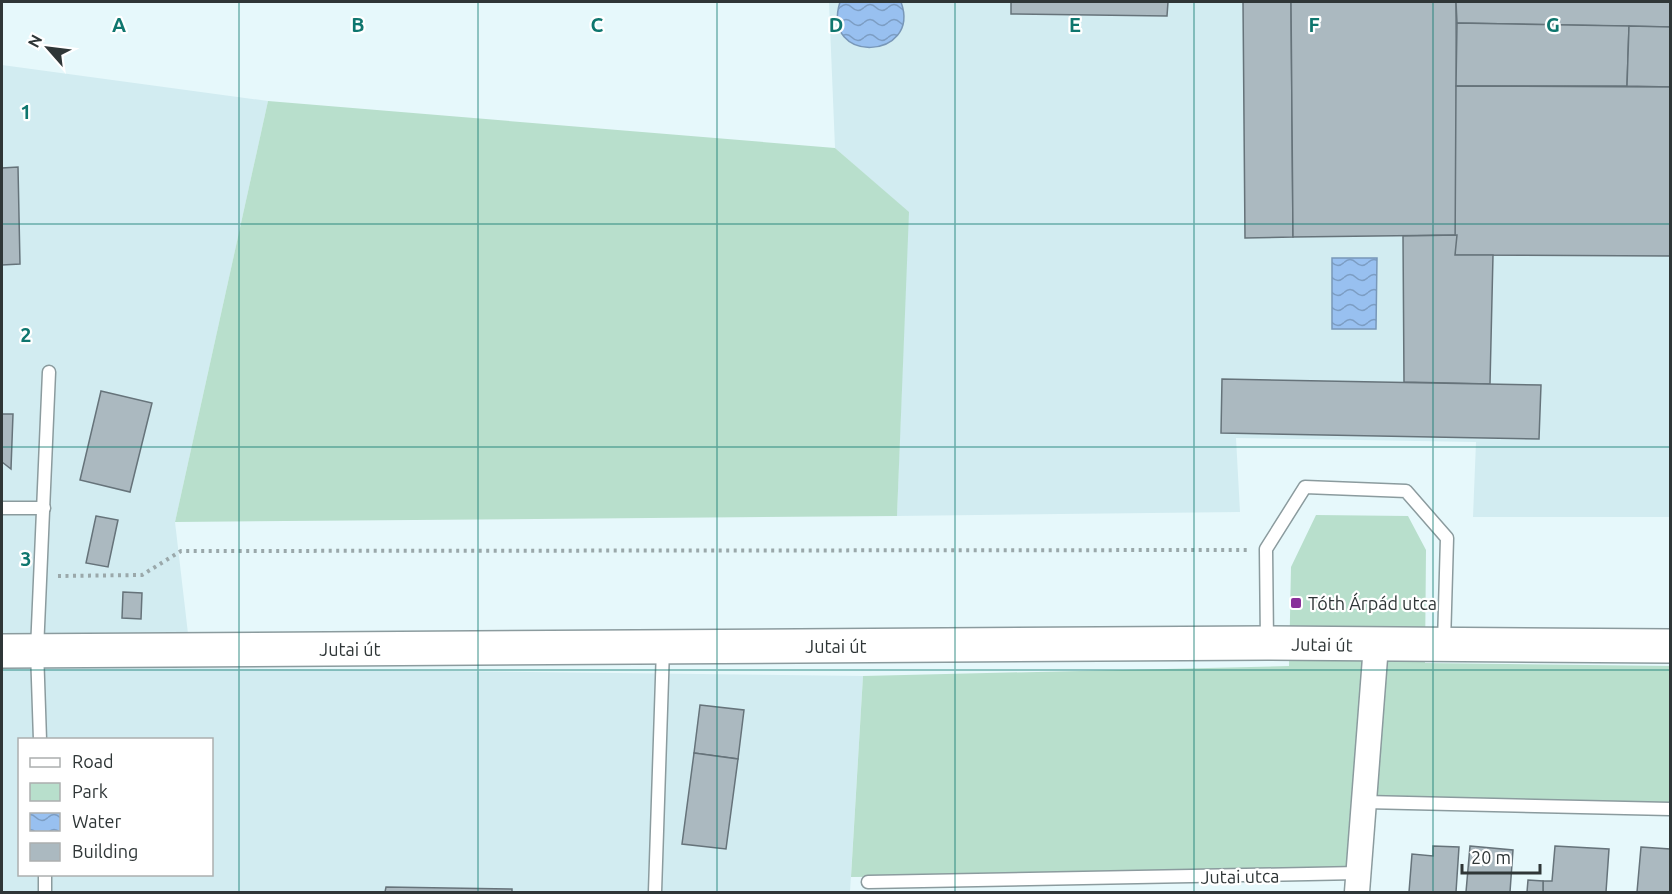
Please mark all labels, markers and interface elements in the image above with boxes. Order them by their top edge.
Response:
text: A [112,13,126,36]
text: B [351,13,365,36]
text: C [591,13,604,36]
text: D [829,13,843,36]
text: E [1069,13,1081,36]
text: F [1308,13,1320,36]
text: G [1546,13,1560,36]
north arrow [18,18,78,78]
text: N [24,31,46,50]
text: 1 [20,100,32,123]
text: 2 [20,323,32,346]
text: 3 [20,547,32,570]
place label: Tóth Árpád utca [1308,592,1437,613]
marker: Tóth Árpád utca [1289,596,1303,610]
street label: Jutai út [1291,633,1353,655]
street label: Jutai út [805,636,867,656]
street label: Jutai út [319,639,381,659]
legend [18,738,213,876]
text: Road [72,751,114,771]
text: Park [72,781,108,801]
text: Water [72,811,122,831]
scale bar [1462,837,1540,875]
text: Building [72,841,138,861]
text: 20 m [1471,847,1511,867]
street label: Jutai utca [1200,865,1280,887]

